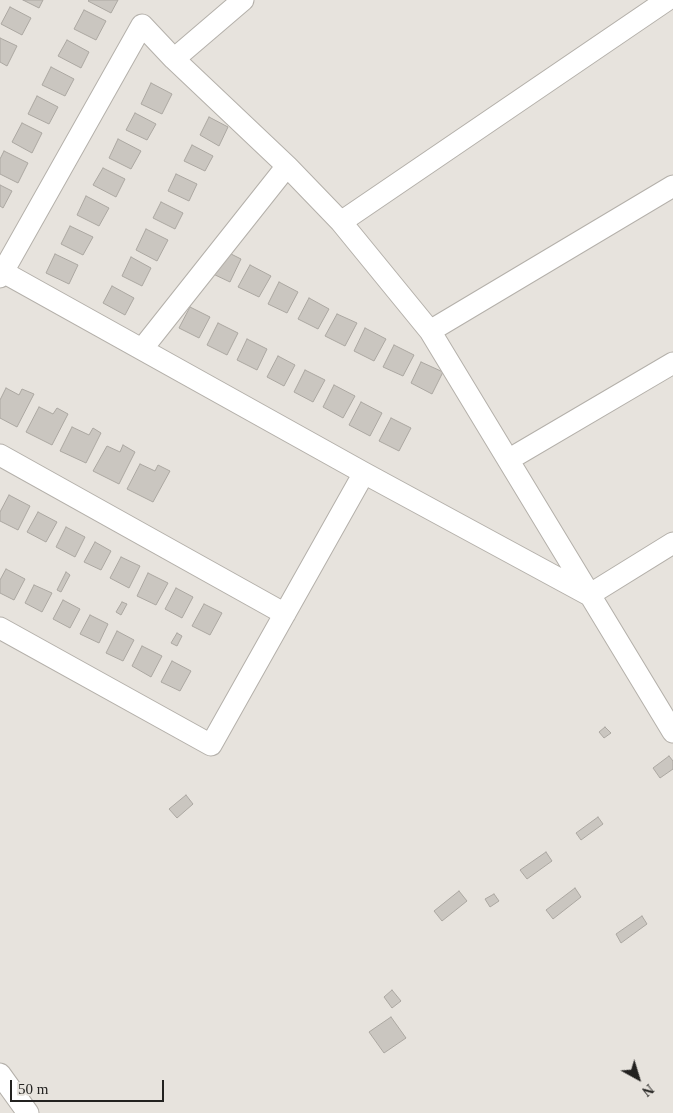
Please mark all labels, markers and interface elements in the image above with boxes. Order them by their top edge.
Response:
north arrow [613,1053,663,1103]
scale bar [12,1070,166,1102]
text: 50 m [18,1081,48,1097]
text: N [639,1081,656,1099]

